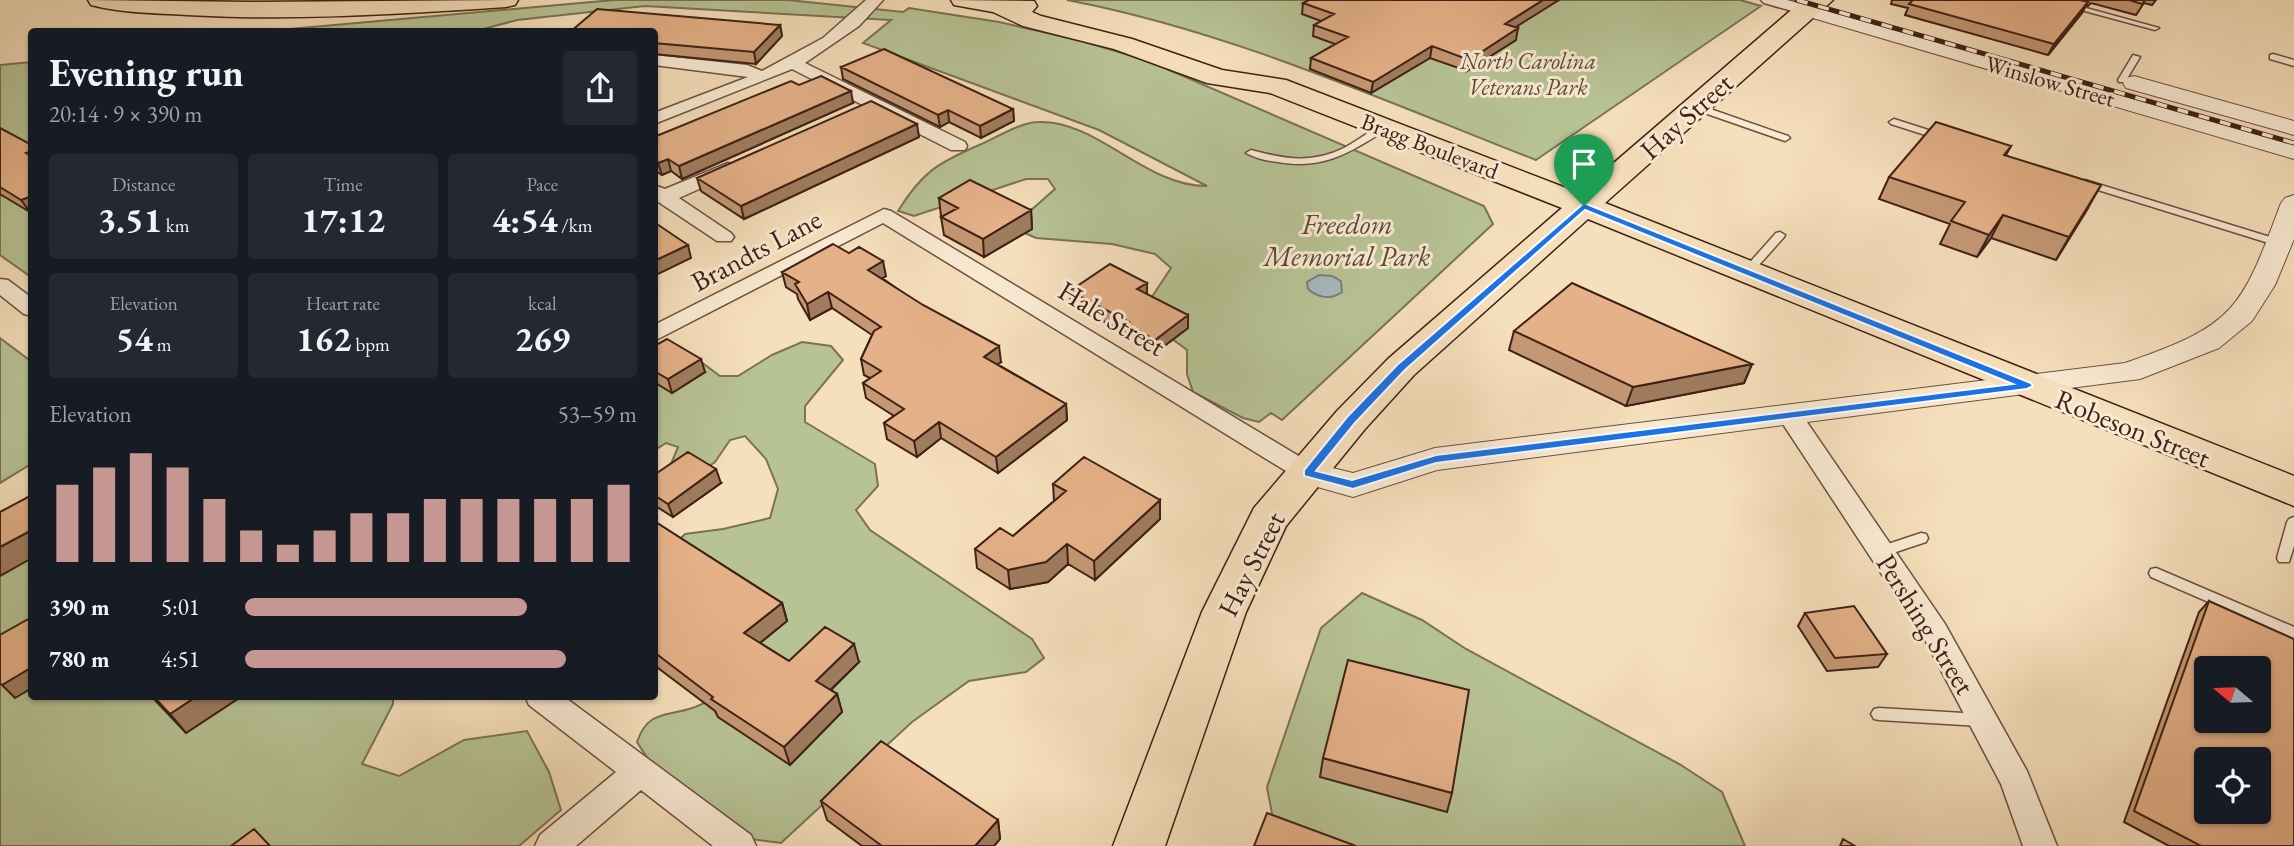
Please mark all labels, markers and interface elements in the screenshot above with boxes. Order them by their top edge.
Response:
park label: North Carolina Veterans Park [1459,46,1596,102]
text: Evening run [49,48,244,97]
street label: Winslow Street [1982,48,2119,114]
button: share [563,51,637,125]
street label: Hay Street [1632,65,1740,167]
text: 20:14 · 9 × 390 m [49,99,202,129]
street label: Bragg Boulevard [1357,106,1503,186]
pin [1554,134,1614,206]
icon: arrive [1565,145,1603,183]
text: Distance [112,172,175,197]
text: Time [323,172,363,197]
text: Pace [526,172,558,197]
text: 3.51 [98,197,162,242]
text: 17:12 [301,197,385,242]
text: 4:54 [492,197,557,242]
street label: Brandts Lane [685,201,827,299]
park label: Freedom Memorial Park [1262,206,1431,274]
text: km [162,213,190,238]
text: /km [557,213,593,238]
street label: Hale Street [1052,272,1172,364]
text: Elevation [109,291,178,316]
text: Heart rate [306,291,380,316]
text: kcal [528,291,557,316]
text: 54 [116,316,153,361]
text: 162 [296,316,352,361]
text: 269 [515,316,570,361]
text: m [153,332,171,357]
text: bpm [352,332,390,357]
street label: Robeson Street [2050,381,2216,475]
text: Elevation [49,399,132,429]
text: 53–59 m [558,399,637,429]
street label: Hay Street [1209,505,1293,622]
street label: Pershing Street [1869,547,1983,701]
text: 390 m [49,592,110,622]
text: 5:01 [161,592,200,622]
text: 780 m [49,644,110,674]
text: 4:51 [161,644,200,674]
north arrow [2194,656,2272,733]
map controls [2194,656,2271,824]
button: locate [2194,747,2271,824]

